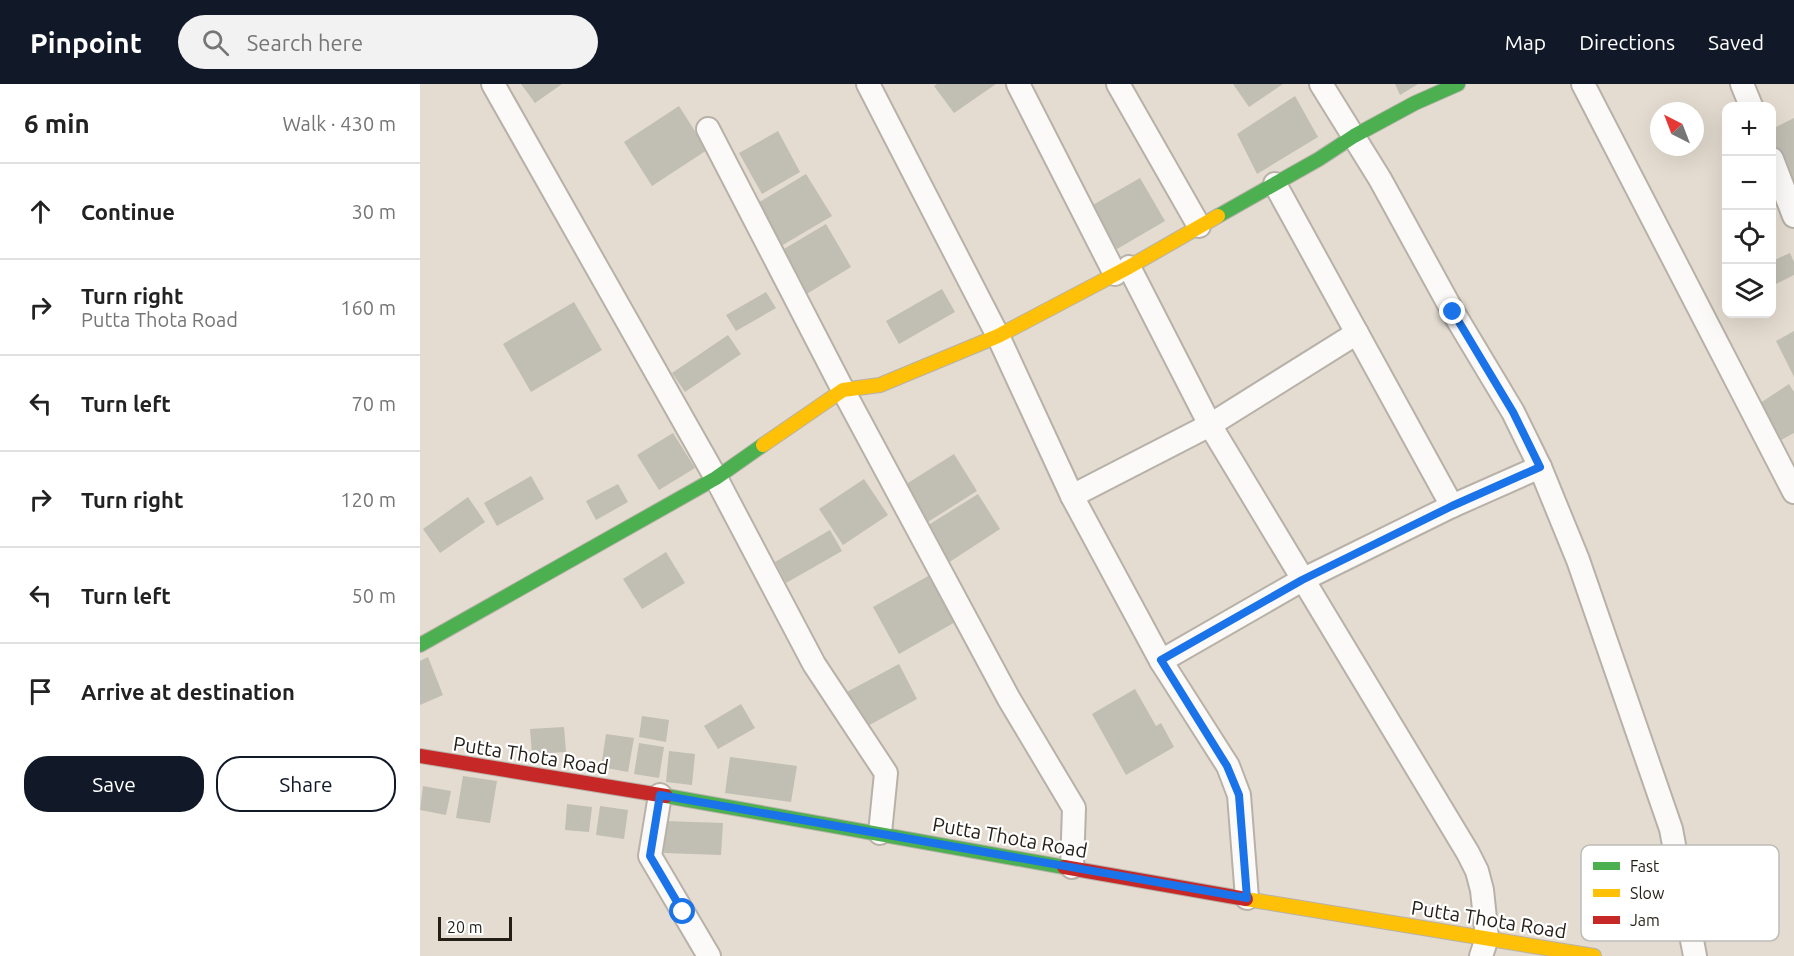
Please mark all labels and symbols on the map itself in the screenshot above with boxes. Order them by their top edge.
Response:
north arrow [1650,102,1704,156]
route end [1439,298,1465,324]
street label: Putta Thota Road [452,731,610,779]
street label: Putta Thota Road [931,812,1089,862]
legend [1581,845,1779,941]
text: Fast [1630,857,1660,875]
text: Slow [1630,884,1665,902]
street label: Putta Thota Road [1410,895,1568,943]
route start [669,898,695,924]
text: Jam [1630,911,1660,929]
scale bar [438,914,512,942]

